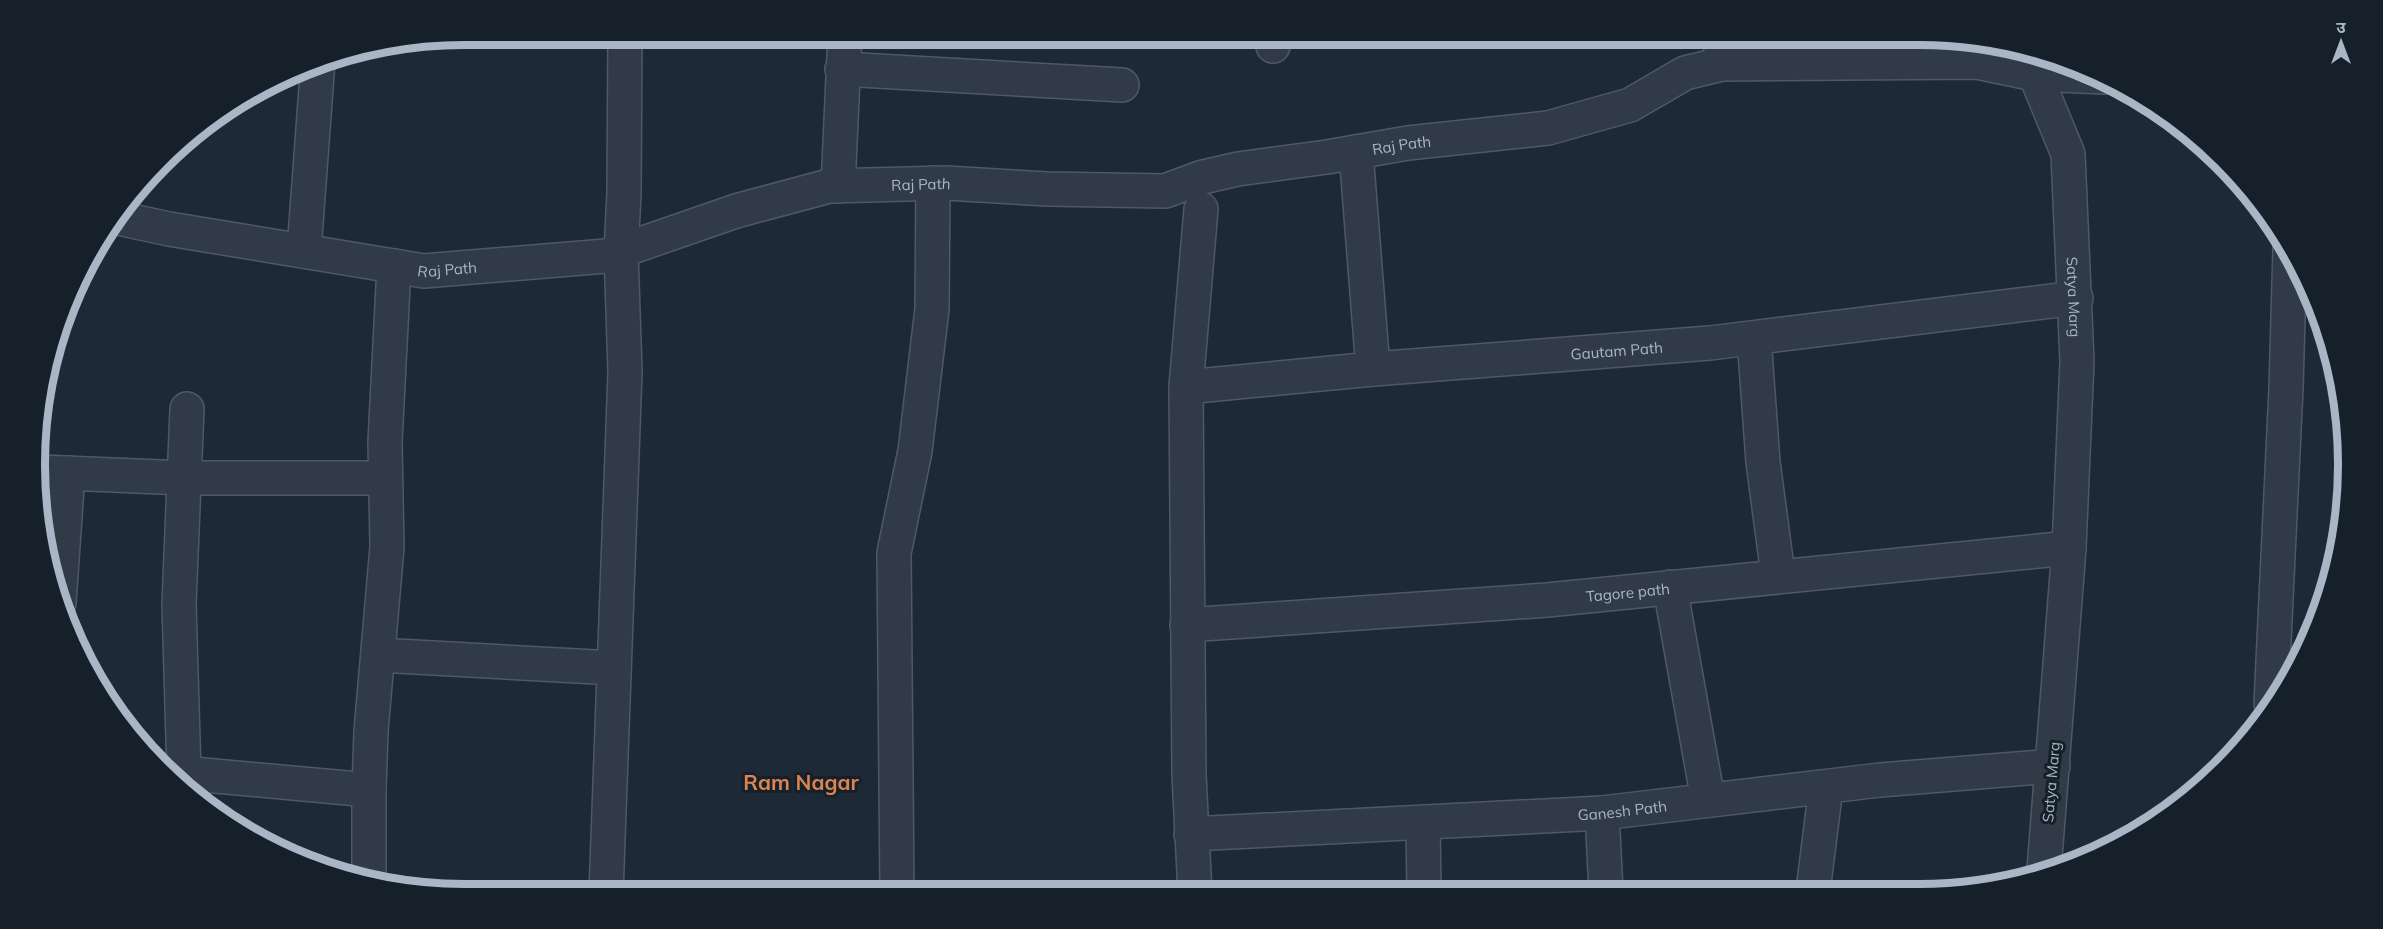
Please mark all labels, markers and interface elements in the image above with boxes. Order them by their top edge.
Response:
north arrow [2311,12,2371,72]
text: उ [2336,17,2346,37]
street label: Raj Path [1370,131,1432,159]
street label: Raj Path [891,173,951,194]
street label: Satya Marg [2063,256,2085,338]
street label: Raj Path [416,257,478,281]
street label: Gautam Path [1570,337,1663,363]
street label: Tagore path [1585,578,1671,606]
street label: Satya Marg [2038,741,2064,823]
district label: Ram Nagar [743,769,859,795]
street label: Ganesh Path [1577,796,1668,824]

